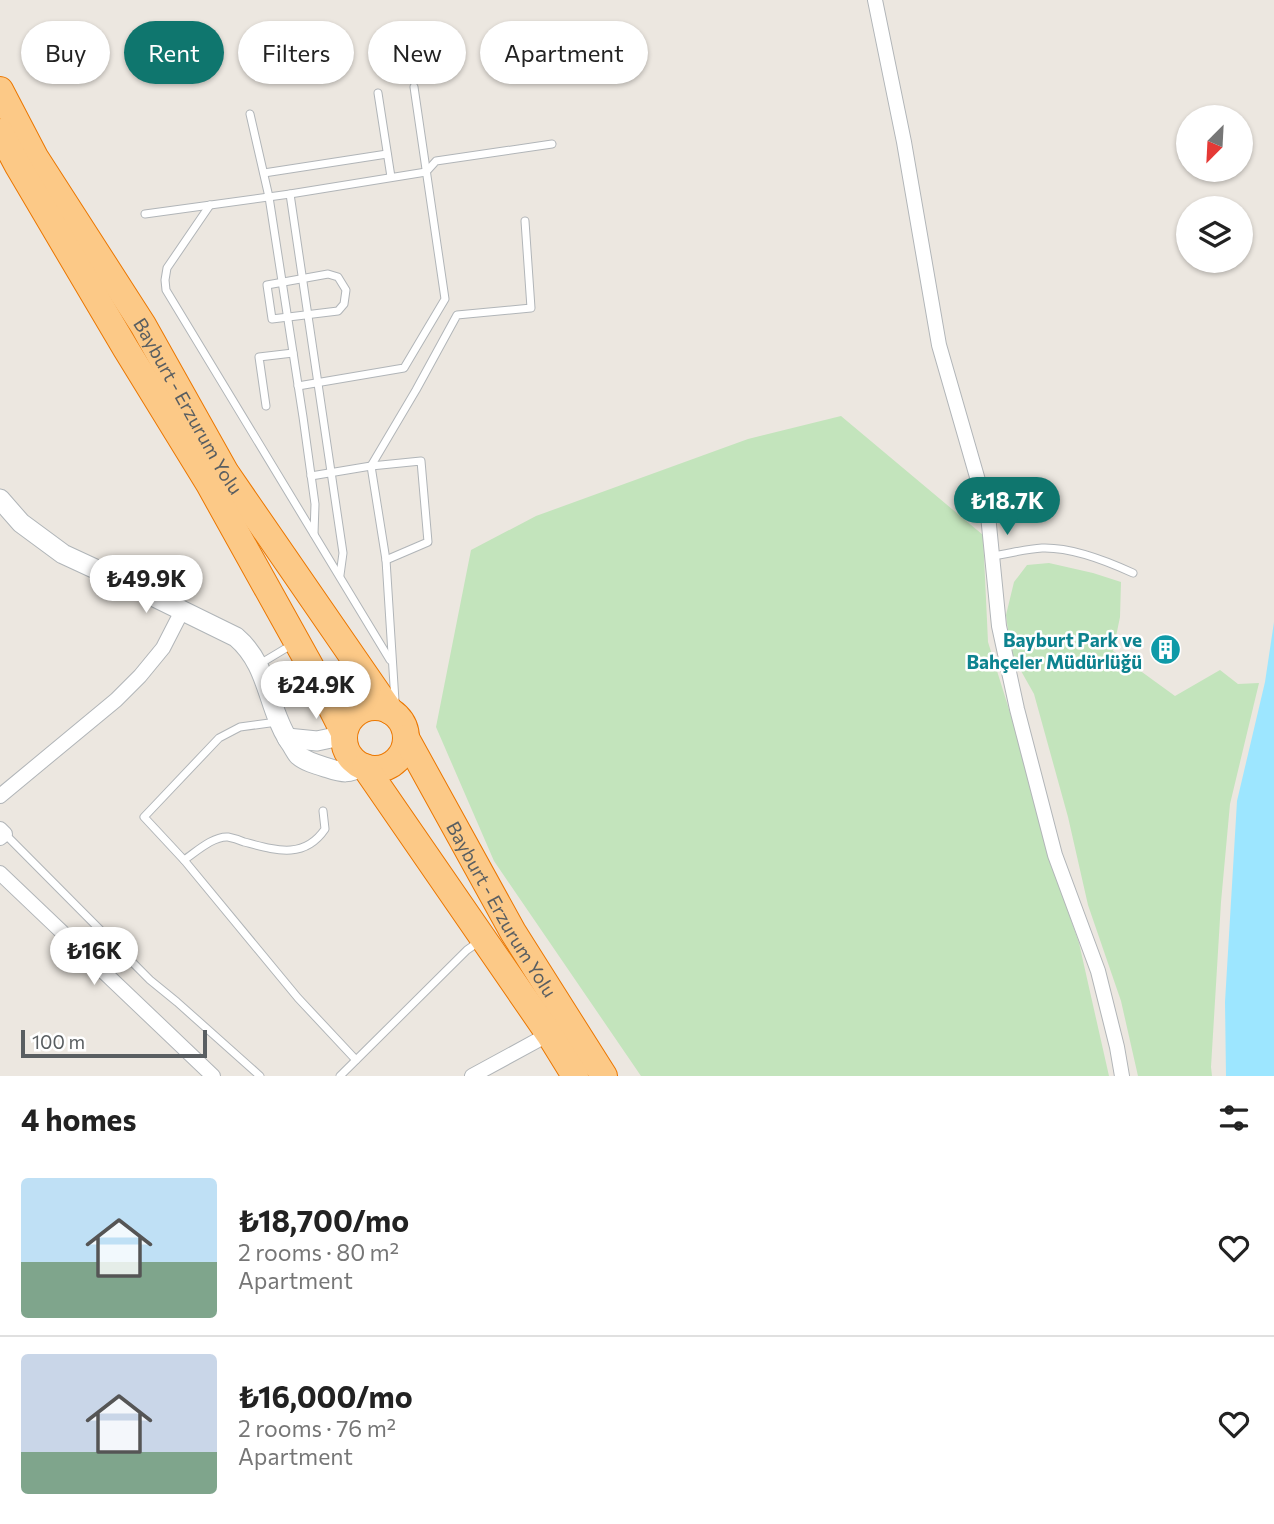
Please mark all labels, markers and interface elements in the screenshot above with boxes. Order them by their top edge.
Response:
chip: Buy [21,21,110,84]
chip: Rent [124,21,224,84]
chip: Filters [238,21,354,84]
chip: New [368,21,466,84]
chip: Apartment [480,21,648,84]
north arrow [1176,105,1253,182]
map controls [1176,105,1253,273]
button: layers [1176,196,1253,273]
street label: Bayburt - Erzurum Yolu [130,313,248,498]
pin: ₺18.7K [950,477,1064,537]
text: ₺18.7K [970,486,1044,514]
pin: ₺49.9K [89,556,203,615]
text: ₺49.9K [106,564,186,592]
place label: Bayburt Park ve Bahçeler Müdürlüğü [966,628,1142,673]
building icon: Bayburt Park ve Bahçeler Müdürlüğü [1148,633,1182,667]
pin: ₺24.9K [259,662,373,721]
text: ₺24.9K [277,670,355,698]
street label: Bayburt - Erzurum Yolu [442,817,562,1001]
pin: ₺16K [53,928,135,987]
text: ₺16K [66,936,122,964]
scale bar [21,1027,206,1059]
text: 100 m [32,1030,85,1053]
icon: filters [1215,1099,1253,1137]
text: 4 homes [21,1100,136,1137]
text: ₺18,700/mo [238,1201,409,1238]
icon: home [77,1206,161,1290]
icon: heart [1215,1229,1253,1267]
text: 2 rooms · 80 m² [238,1238,399,1266]
text: Apartment [238,1266,353,1294]
text: ₺16,000/mo [238,1377,413,1414]
icon: home [77,1382,161,1466]
icon: heart [1215,1405,1253,1443]
text: 2 rooms · 76 m² [238,1414,396,1442]
text: Apartment [238,1442,353,1470]

